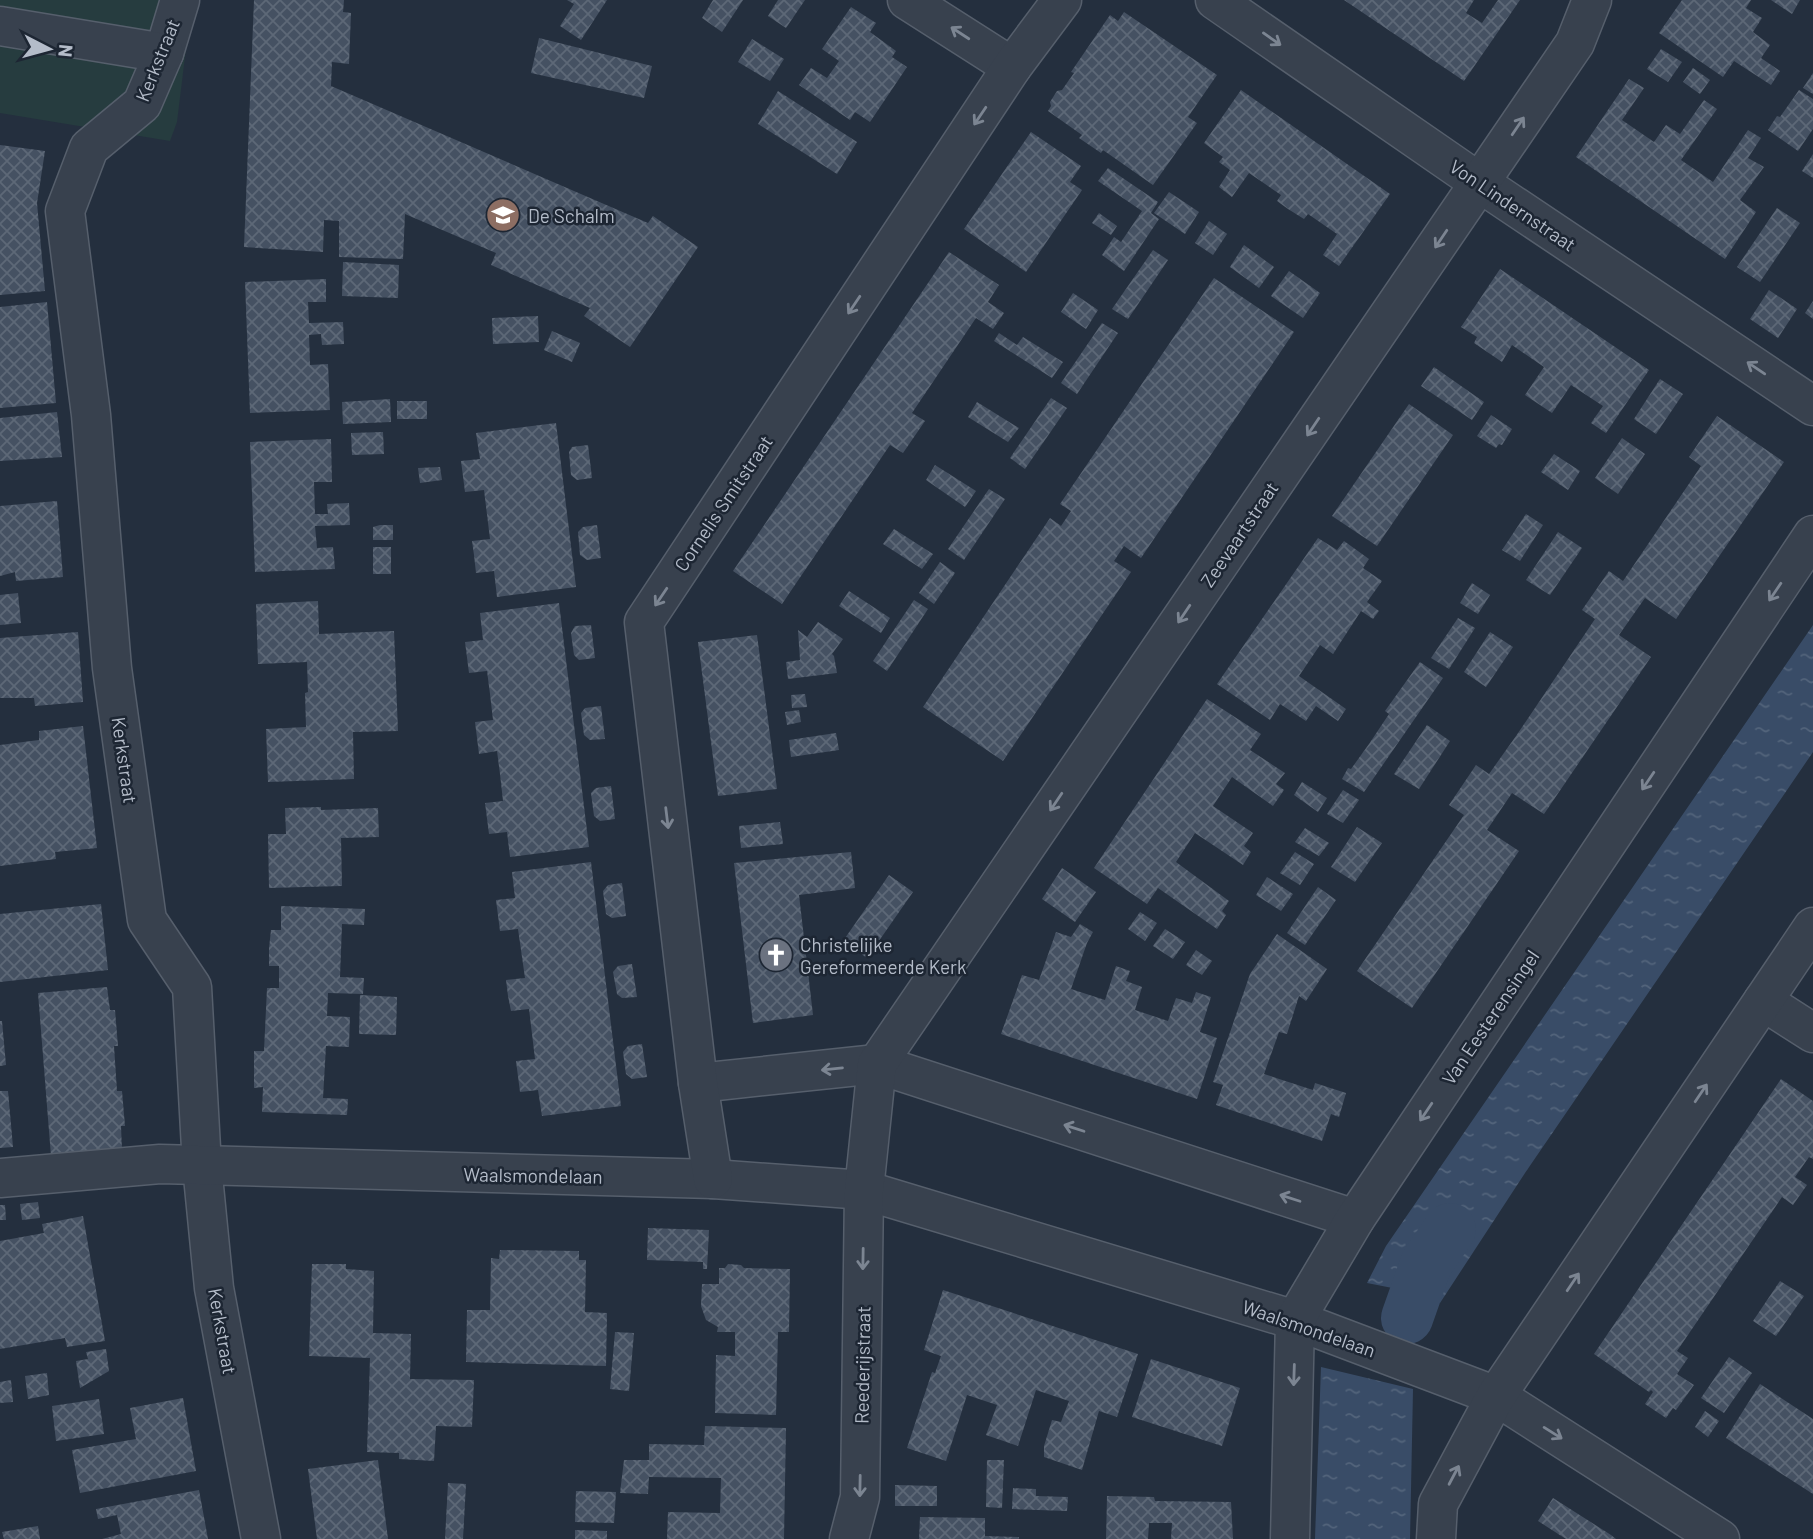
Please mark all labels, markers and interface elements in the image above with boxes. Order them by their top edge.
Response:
north arrow [14,14,84,84]
street label: Kerkstraat [130,15,184,105]
one-way arrow [951,26,970,41]
one-way arrow [1262,32,1281,46]
text: N [54,43,79,58]
one-way arrow [973,105,987,125]
one-way arrow [1511,117,1525,136]
street label: Von Lindernstraat [1446,154,1580,256]
school or university icon: De Schalm [484,196,522,234]
place label: De Schalm [528,204,615,227]
one-way arrow [1434,229,1448,248]
one-way arrow [847,295,861,314]
one-way arrow [1747,361,1766,375]
one-way arrow [1306,417,1320,436]
street label: Cornelis Smitstraat [669,431,777,575]
street label: Zeevaartstraat [1195,477,1283,591]
one-way arrow [1768,582,1782,601]
one-way arrow [653,587,668,606]
one-way arrow [1177,604,1191,624]
street label: Kerkstraat [108,715,142,805]
one-way arrow [1641,771,1656,790]
one-way arrow [1049,792,1063,811]
one-way arrow [660,806,673,829]
place label: Christelijke Gereformeerde Kerk [800,933,967,978]
church icon: Christelijke Gereformeerde Kerk [757,936,795,974]
street label: Van Eesterensingel [1436,945,1544,1089]
one-way arrow [821,1062,844,1075]
one-way arrow [1694,1084,1708,1103]
one-way arrow [1419,1102,1434,1121]
one-way arrow [1063,1120,1085,1133]
street label: Waalsmondelaan [463,1162,603,1188]
one-way arrow [1279,1191,1301,1204]
one-way arrow [856,1247,870,1270]
one-way arrow [1567,1272,1581,1292]
street label: Kerkstraat [204,1286,242,1376]
street label: Waalsmondelaan [1239,1294,1379,1362]
street label: Reederijstraat [849,1306,875,1424]
one-way arrow [1287,1364,1301,1387]
one-way arrow [1543,1426,1563,1440]
one-way arrow [1448,1465,1461,1486]
one-way arrow [854,1474,867,1497]

